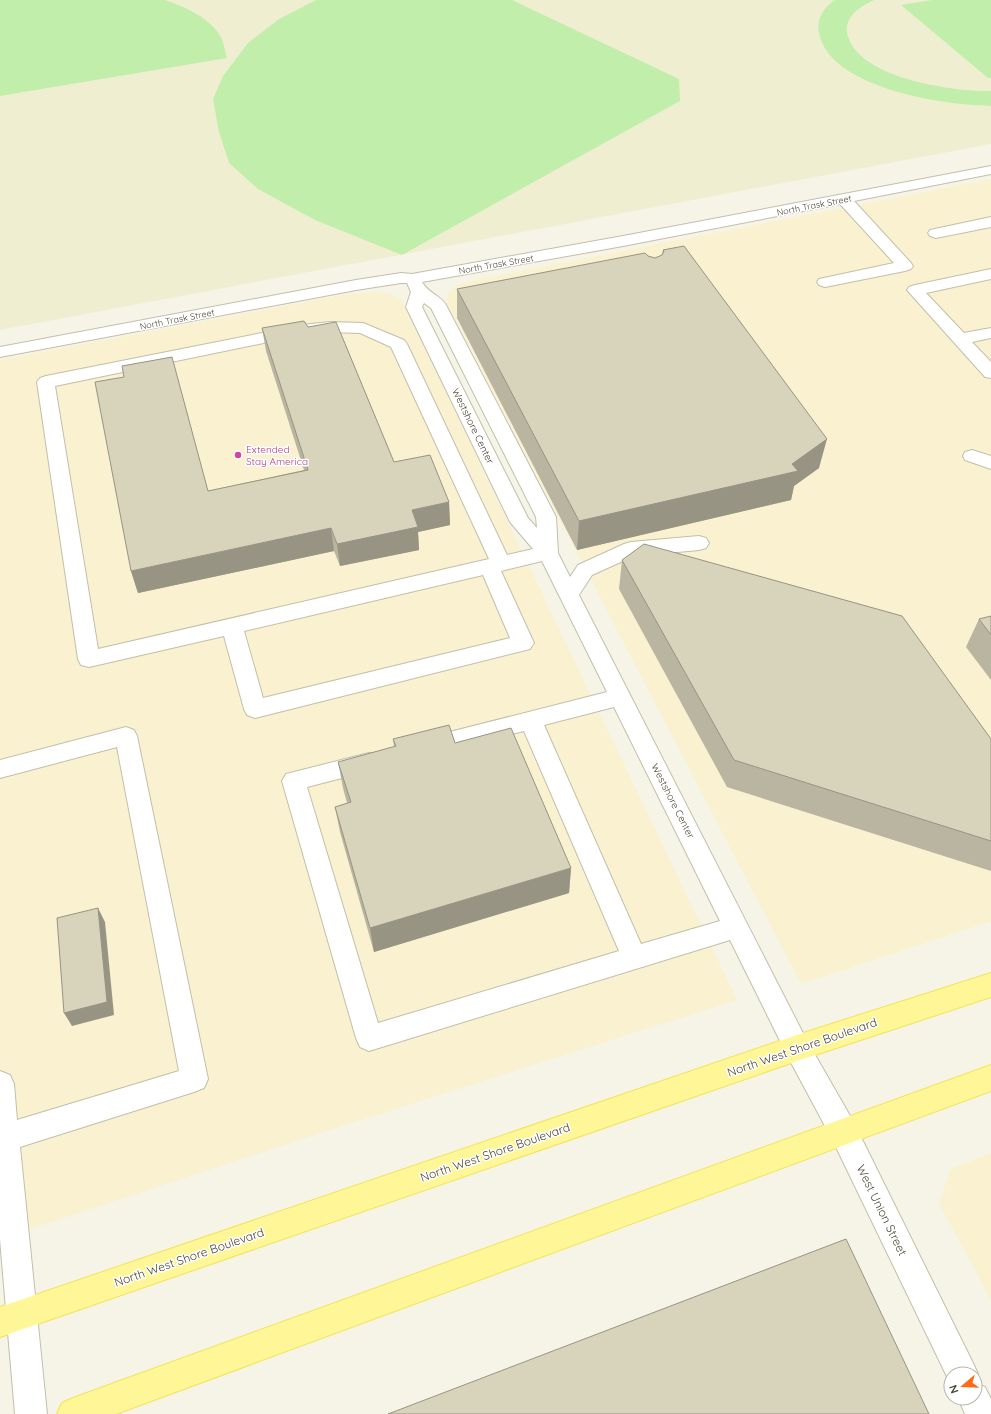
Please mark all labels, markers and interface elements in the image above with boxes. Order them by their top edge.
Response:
street label: North Trask Street [776,192,852,218]
street label: North Trask Street [458,252,534,276]
street label: North Trask Street [139,306,215,332]
street label: Westshore Center [449,386,497,466]
place label: Extended Stay America [246,443,308,468]
marker: Extended Stay America [233,450,243,460]
street label: Westshore Center [648,761,698,841]
street label: North West Shore Boulevard [725,1014,879,1080]
street label: North West Shore Boulevard [418,1119,572,1185]
street label: West Union Street [853,1162,911,1258]
street label: North West Shore Boulevard [112,1224,266,1290]
north arrow [943,1366,983,1406]
text: N [946,1383,961,1395]

